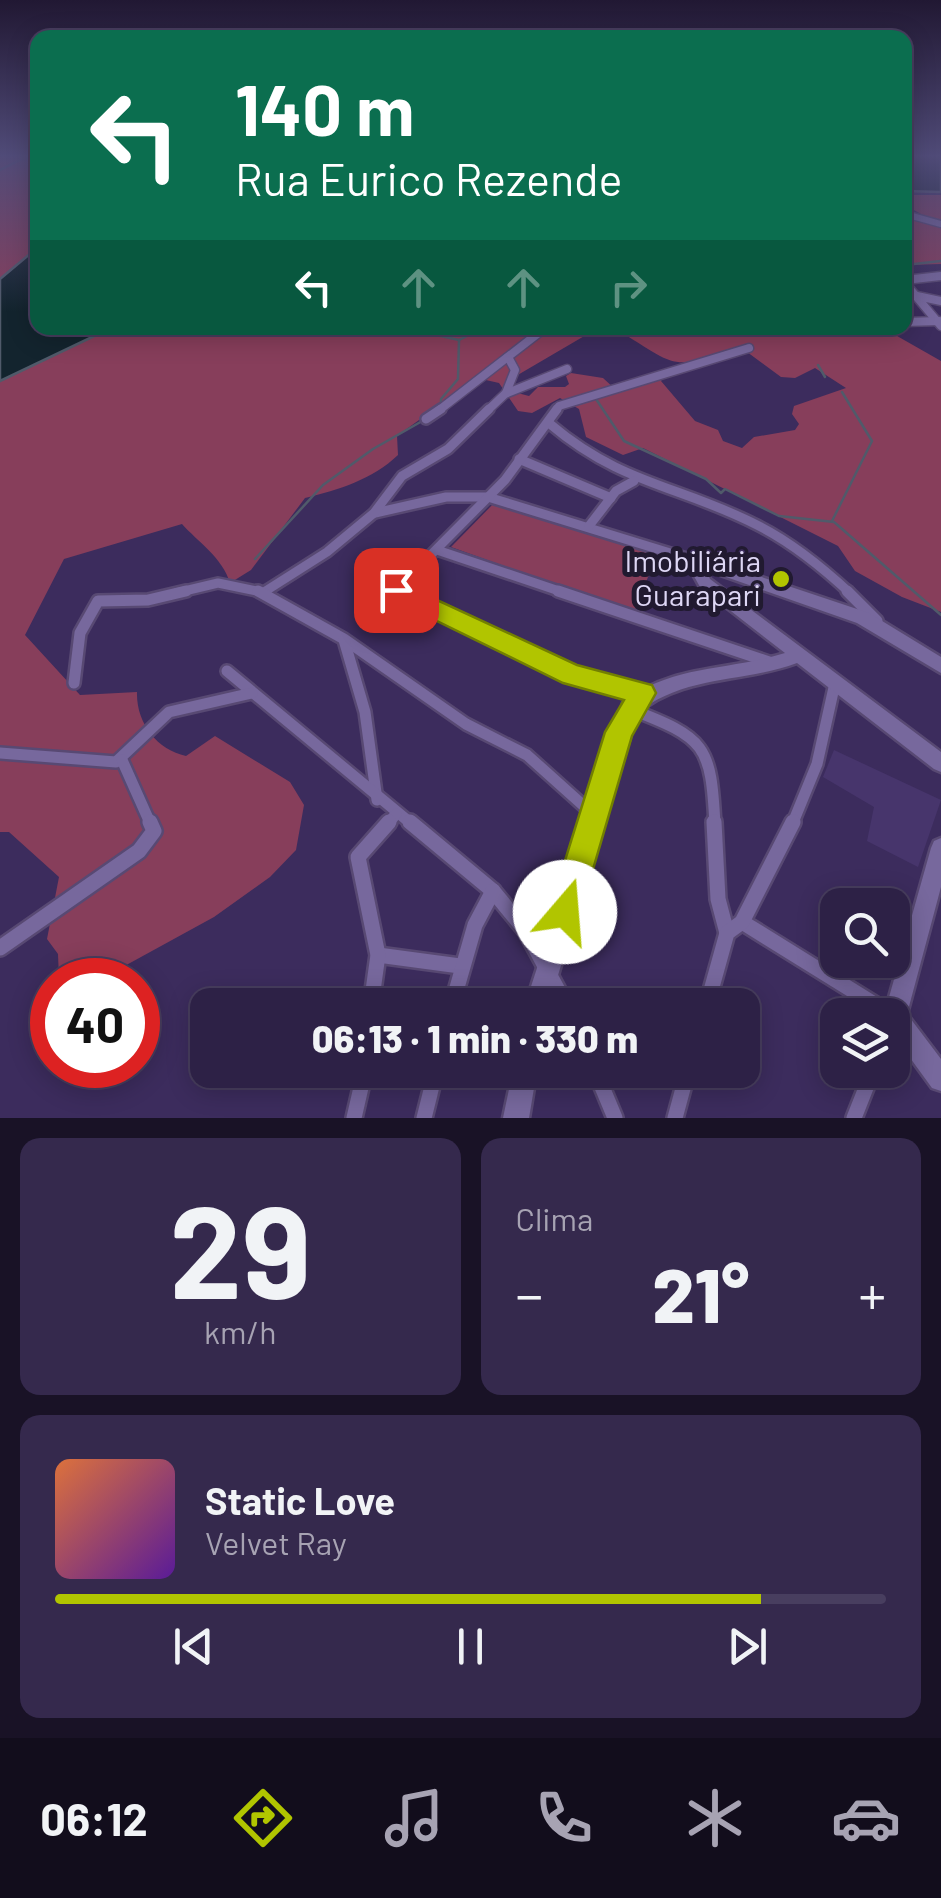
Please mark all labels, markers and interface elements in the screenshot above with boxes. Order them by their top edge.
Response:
text: 140 m [235,66,414,150]
icon: left [70,70,200,200]
text: Rua Eurico Rezende [235,151,623,205]
icon: left [286,260,341,315]
icon: ahead [391,260,446,315]
icon: ahead [496,260,551,315]
icon: right [601,260,656,315]
place label: Imobiliária Guarapari [625,542,761,612]
pin [354,548,439,633]
icon: arrive [369,563,424,618]
marker: Imobiliária Guarapari [770,568,792,590]
position arrow [513,860,617,964]
map controls [820,888,910,1088]
button: search [820,888,910,978]
speed limit sign: 40 [30,958,160,1088]
button: layers [820,998,910,1088]
text: 06:13 · 1 min · 330 m [312,1015,638,1061]
text: 29 [169,1169,311,1325]
text: Clima [516,1199,593,1237]
text: 21° [652,1248,749,1338]
text: − [516,1260,543,1326]
text: + [858,1260,886,1326]
text: km/h [204,1312,276,1350]
text: Static Love [205,1477,395,1523]
text: Velvet Ray [205,1523,347,1561]
icon: previous [166,1619,221,1674]
icon: pause [443,1619,498,1674]
icon: next [720,1619,775,1674]
icon: directions [228,1783,298,1853]
icon: music [379,1783,449,1853]
icon: phone [529,1783,599,1853]
icon: climate [680,1783,750,1853]
icon: car [831,1783,901,1853]
text: 06:12 [40,1791,148,1845]

